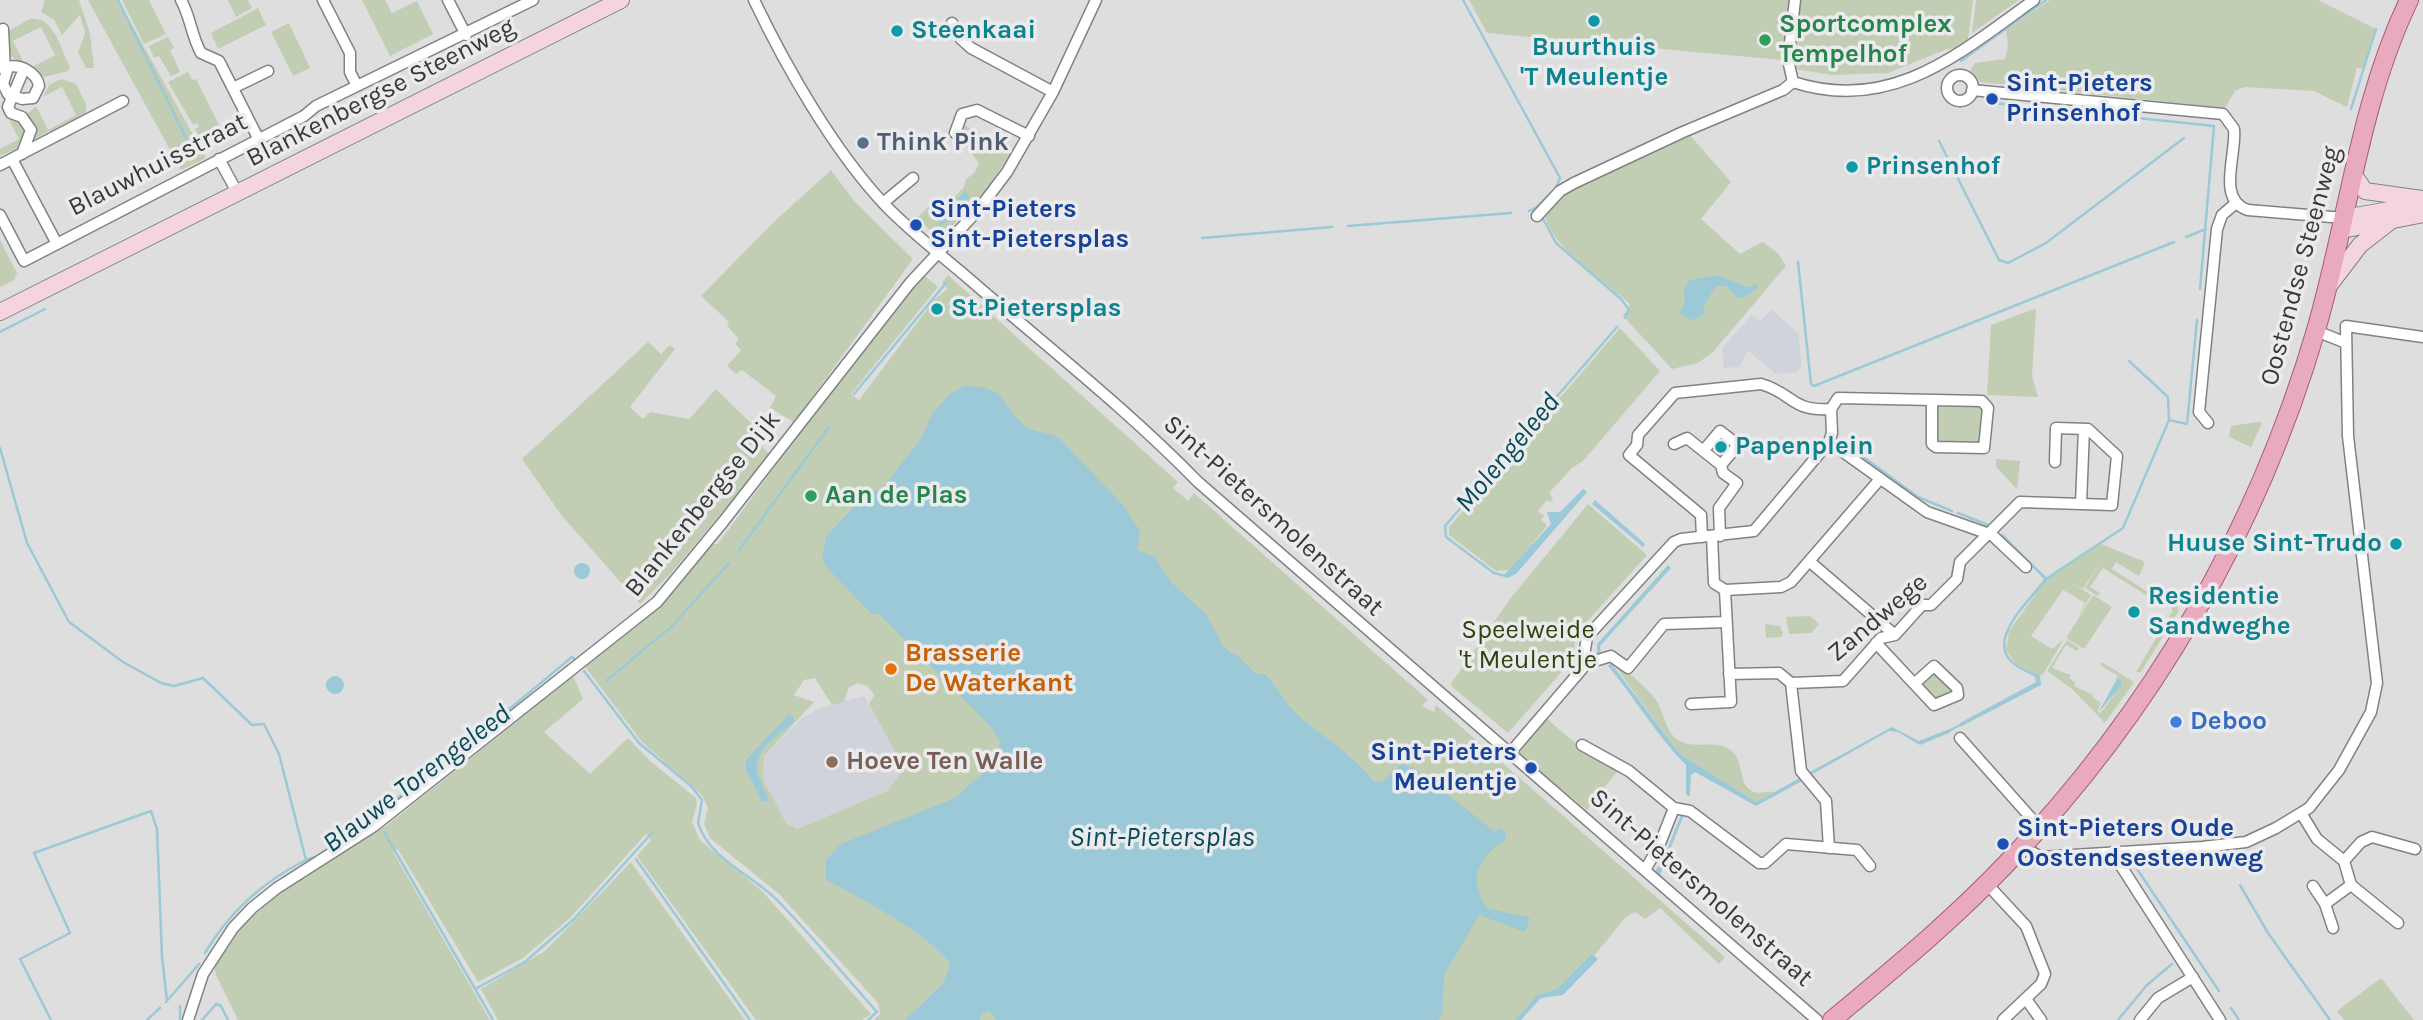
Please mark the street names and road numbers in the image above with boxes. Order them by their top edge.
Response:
street label: Blankenbergse Steenweg [241,12,521,174]
street label: Blauwhuisstraat [63,107,253,223]
street label: Oostendse Steenweg [2254,143,2348,389]
street label: Blankenbergse Dijk [618,405,788,603]
street label: Sint-Pietersmolenstraat [1156,409,1390,623]
street label: Zandwege [1822,567,1934,669]
street label: Sint-Pietersmolenstraat [1583,782,1819,994]

